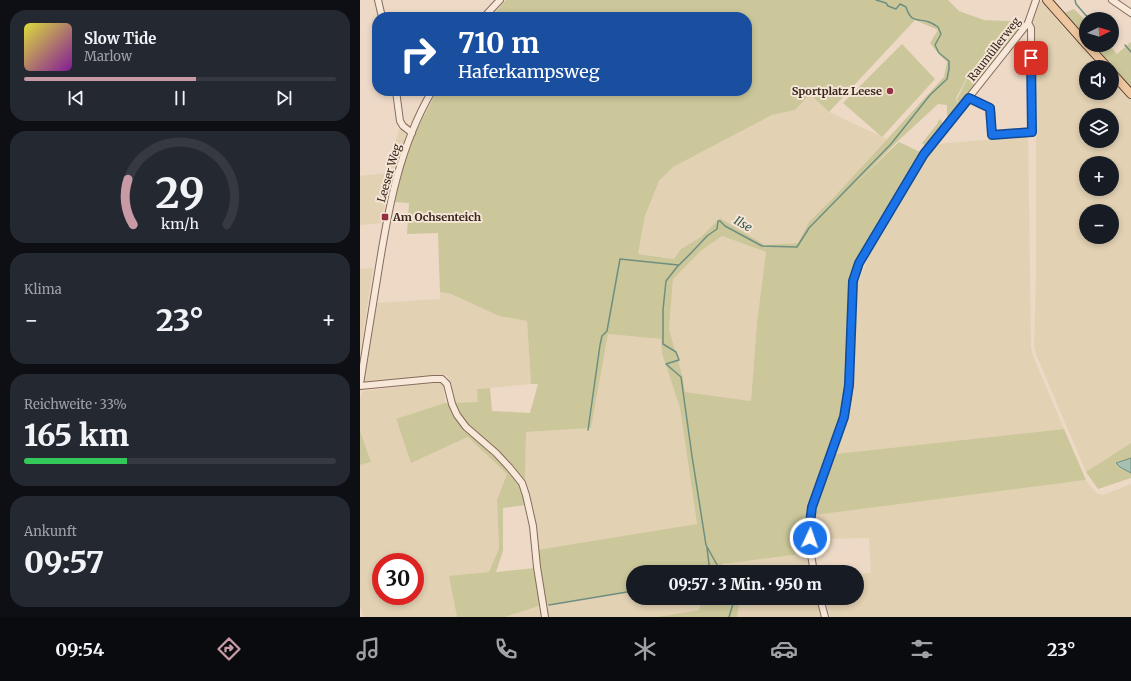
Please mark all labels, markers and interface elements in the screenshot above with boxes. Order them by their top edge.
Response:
north arrow [1079,12,1119,52]
map controls [1079,12,1119,244]
street label: Raumüllerweg [965,14,1024,84]
text: 710 m [458,25,539,61]
icon: right [392,28,444,80]
text: Slow Tide [84,29,156,48]
pin [1014,41,1048,75]
icon: arrive [1020,47,1042,69]
text: Marlow [84,48,132,65]
text: Haferkampsweg [458,60,600,83]
button: sound [1079,60,1119,100]
place label: Sportplatz Leese [792,84,882,98]
marker: Sportplatz Leese [885,86,895,96]
icon: previous [65,87,87,109]
icon: pause [169,87,191,109]
icon: next [273,87,295,109]
button: layers [1079,108,1119,148]
street label: Leeser Weg [374,142,404,204]
button: + [1079,156,1119,196]
text: 29 [155,167,205,219]
button: − [1079,204,1119,244]
place label: Am Ochsenteich [392,210,482,224]
marker: Am Ochsenteich [380,212,390,222]
water label: Ilse [731,212,755,235]
text: km/h [161,215,199,233]
text: Klima [24,281,62,298]
text: 23° [156,301,204,339]
text: − [24,306,39,334]
text: + [321,306,336,334]
text: Reichweite · 33% [24,396,127,413]
text: 165 km [24,416,129,454]
position arrow [789,517,831,559]
text: Ankunft [24,523,77,540]
text: 09:57 [24,543,104,581]
speed limit sign: 30 [372,553,424,605]
text: 09:57 · 3 Min. · 950 m [668,575,822,594]
icon: directions [215,635,243,663]
icon: music [354,635,382,663]
icon: phone [492,635,520,663]
icon: climate [631,635,659,663]
icon: car [770,635,798,663]
icon: filters [908,635,936,663]
text: 09:54 [55,638,104,661]
text: 23° [1047,638,1076,661]

